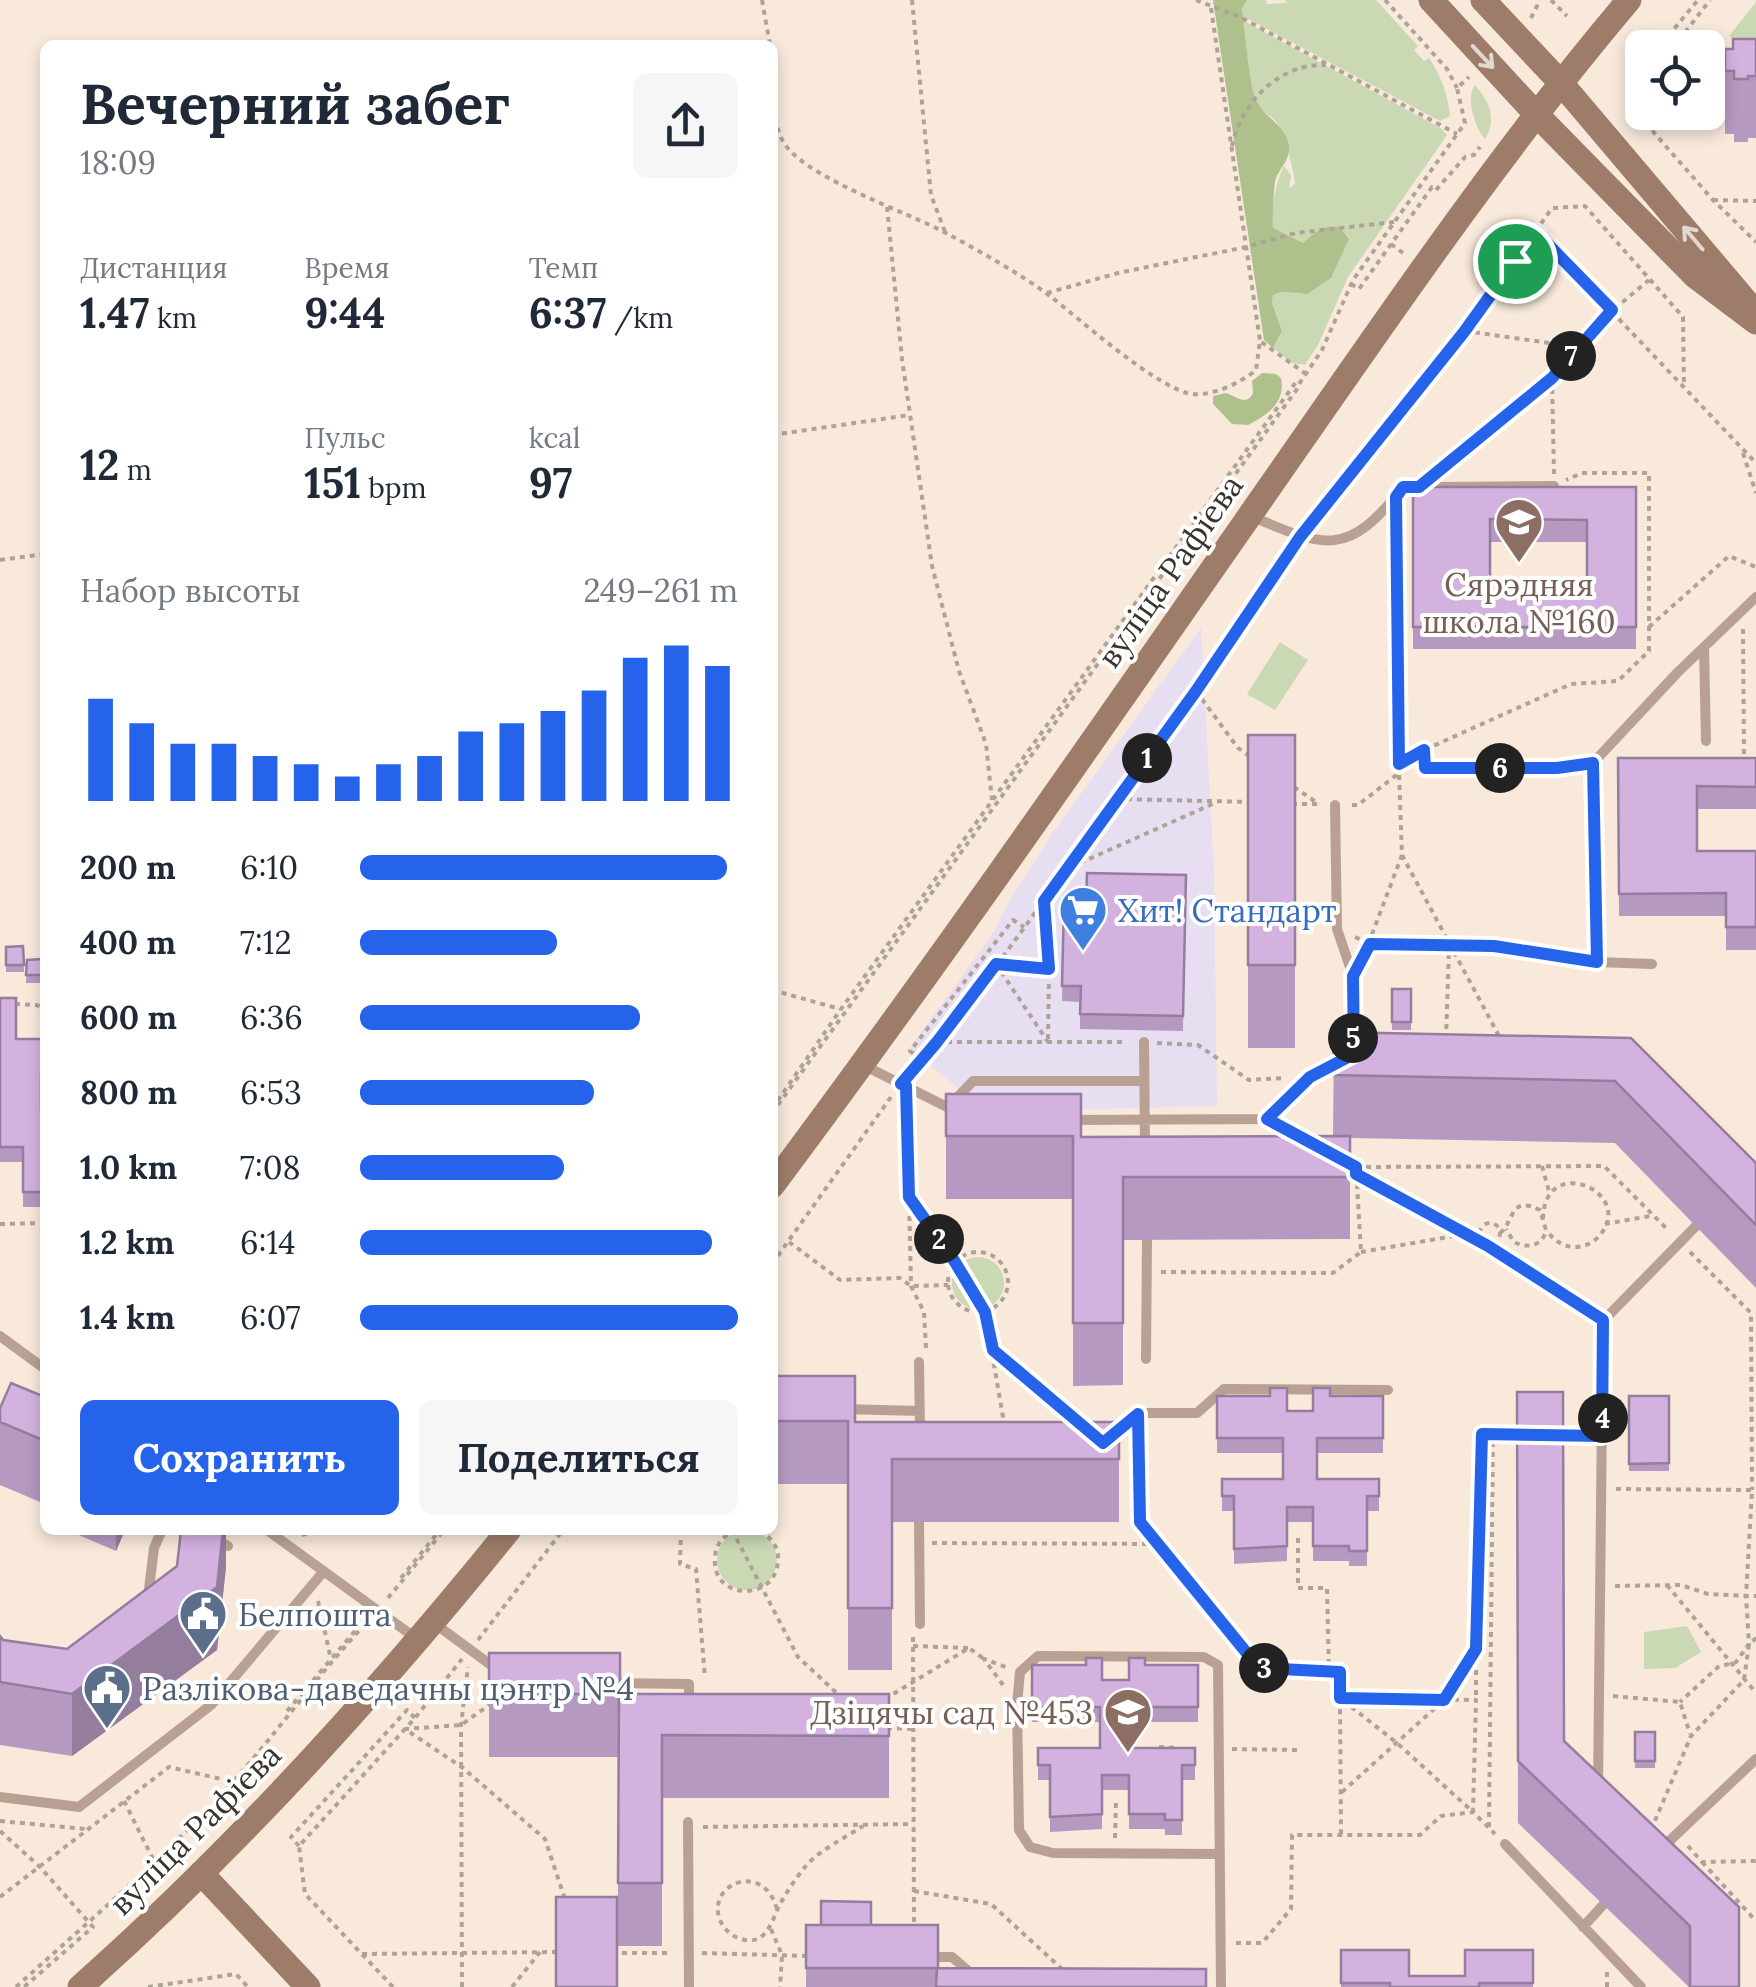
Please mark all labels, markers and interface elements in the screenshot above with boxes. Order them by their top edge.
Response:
map controls [1625,30,1725,130]
button: locate [1625,30,1725,130]
one-way arrow [1471,44,1494,69]
text: Вечерний забег [80,69,511,139]
button: share [633,73,738,178]
text: 18:09 [80,142,156,183]
pin [1473,219,1558,304]
one-way arrow [1682,226,1704,252]
icon: arrive [1488,234,1543,289]
text: Дистанция [80,250,227,286]
text: Время [304,250,390,286]
text: Темп [529,250,598,286]
text: 1.47 [80,286,150,340]
text: 9:44 [304,286,385,340]
text: 6:37 [529,286,607,340]
text: km [150,300,197,336]
text: /km [607,300,673,336]
pin: 7 [1546,331,1596,381]
text: 7 [1564,338,1578,374]
text: Пульс [304,420,386,456]
text: kcal [529,420,580,456]
text: 12 [80,438,119,492]
text: m [119,452,152,488]
text: 151 [304,456,361,510]
text: 97 [529,456,573,510]
street label: вуліца Рафіева [1088,467,1252,675]
text: bpm [361,470,427,506]
school or university icon: Сярэдняя школа №160 [1493,496,1545,564]
place label: Сярэдняя школа №160 [1422,564,1616,642]
text: Набор высоты [80,570,300,611]
text: 249–261 m [583,570,738,611]
pin: 1 [1122,733,1172,783]
text: 1 [1141,740,1153,776]
pin: 6 [1475,743,1525,793]
text: 6 [1492,750,1508,786]
text: 200 m [80,847,176,888]
text: 6:10 [240,847,298,888]
supermarket icon: Хит! Стандарт [1057,884,1109,952]
place label: Хит! Стандарт [1118,890,1337,931]
text: 400 m [80,922,176,963]
text: 7:12 [240,922,292,963]
text: 600 m [80,997,177,1038]
text: 6:36 [240,997,303,1038]
pin: 5 [1328,1013,1378,1063]
text: 5 [1345,1020,1361,1056]
text: 800 m [80,1072,177,1113]
text: 6:53 [240,1072,302,1113]
text: 1.0 km [80,1147,177,1188]
text: 7:08 [240,1147,301,1188]
pin: 2 [914,1214,964,1264]
text: 2 [932,1221,946,1257]
text: 1.2 km [80,1222,174,1263]
text: 6:14 [240,1222,296,1263]
text: 1.4 km [80,1297,175,1338]
text: 6:07 [240,1297,300,1338]
pin: 4 [1578,1393,1628,1443]
button: Сохранить [80,1400,399,1515]
button: Поделиться [419,1400,738,1515]
text: 4 [1595,1400,1611,1436]
public building icon: Белпошта [177,1588,229,1656]
place label: Белпошта [238,1594,392,1635]
pin: 3 [1239,1643,1289,1693]
text: 3 [1256,1650,1272,1686]
public building icon: Разлікова-даведачны цэнтр №4 [81,1662,133,1730]
place label: Разлікова-даведачны цэнтр №4 [142,1668,634,1709]
school or university icon: Дзіцячы сад №453 [1102,1686,1154,1754]
place label: Дзіцячы сад №453 [810,1692,1093,1733]
street label: вуліца Рафіева [100,1734,290,1924]

